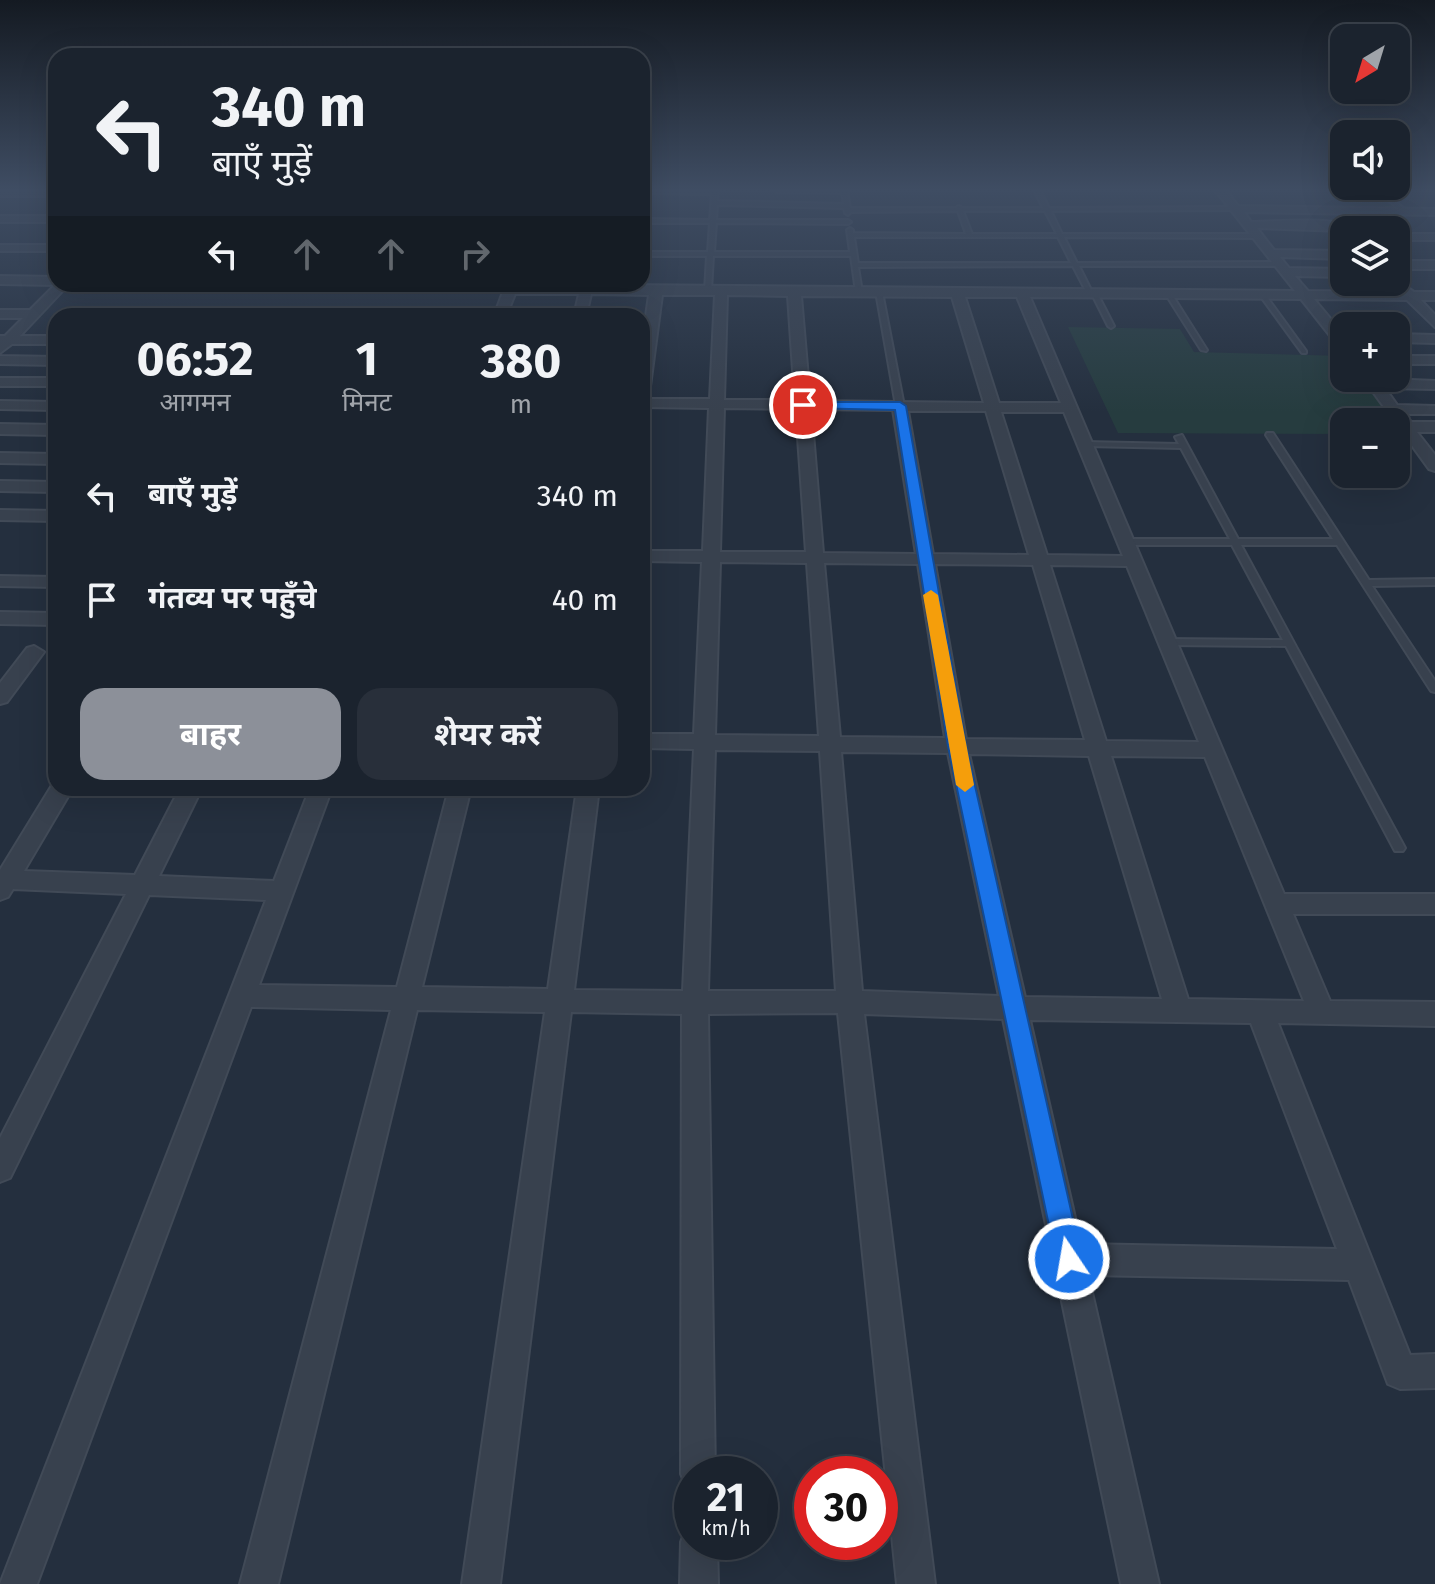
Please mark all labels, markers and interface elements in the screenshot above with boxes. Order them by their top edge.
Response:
north arrow [1330,24,1410,104]
map controls [1330,24,1410,488]
text: 340 m [212,74,366,141]
icon: left [80,80,184,184]
button: sound [1330,120,1410,200]
text: बाएँ मुड़ें [212,142,312,186]
button: layers [1330,216,1410,296]
icon: left [201,232,245,276]
icon: ahead [285,232,329,276]
icon: ahead [369,232,413,276]
icon: right [453,232,497,276]
button: + [1330,312,1410,392]
text: 06:52 [137,330,254,388]
text: 1 [356,330,378,388]
text: 380 [480,332,561,390]
pin [769,371,837,439]
icon: arrive [781,383,825,427]
text: आगमन [159,387,231,418]
text: मिनट [342,387,392,418]
text: m [510,389,532,420]
button: − [1330,408,1410,488]
icon: left [80,474,124,518]
text: बाएँ मुड़ें [148,476,237,512]
text: 340 m [537,478,618,514]
icon: arrive [80,578,124,622]
text: गंतव्य पर पहुँचे [148,580,316,616]
text: 40 m [552,582,618,618]
button: बाहर [80,688,341,780]
button: शेयर करें [357,688,618,780]
position arrow [1027,1217,1111,1301]
speed limit sign: 30 [794,1456,898,1560]
text: 21 [707,1474,745,1522]
text: km/h [701,1516,751,1540]

